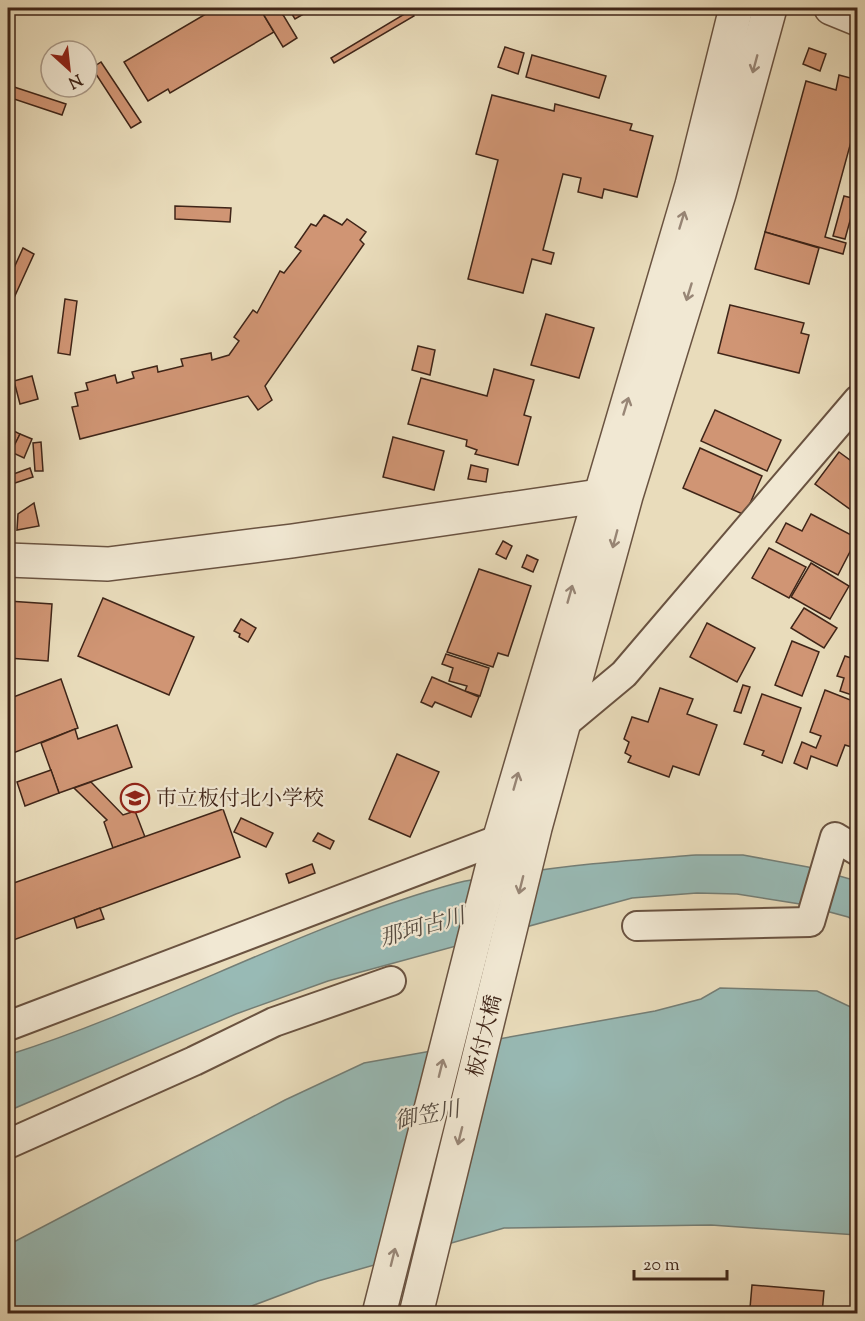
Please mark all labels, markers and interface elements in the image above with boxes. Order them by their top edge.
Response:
north arrow [39,39,99,99]
one-way arrow [749,54,760,73]
text: N [64,67,86,93]
one-way arrow [677,211,688,230]
one-way arrow [683,282,694,301]
one-way arrow [621,397,632,416]
one-way arrow [609,529,620,548]
one-way arrow [565,584,577,603]
one-way arrow [511,772,522,791]
school or university icon: 市立板付北小学校 [119,782,151,814]
place label: 市立板付北小学校 [156,785,324,815]
one-way arrow [515,875,527,894]
water label: 那珂古川 [376,901,471,956]
street label: 板付大橋 [461,992,511,1081]
one-way arrow [436,1059,448,1078]
water label: 御笠川 [392,1095,465,1139]
one-way arrow [453,1126,465,1145]
scale bar [634,1243,727,1281]
one-way arrow [388,1248,400,1267]
text: 20 m [643,1253,680,1279]

